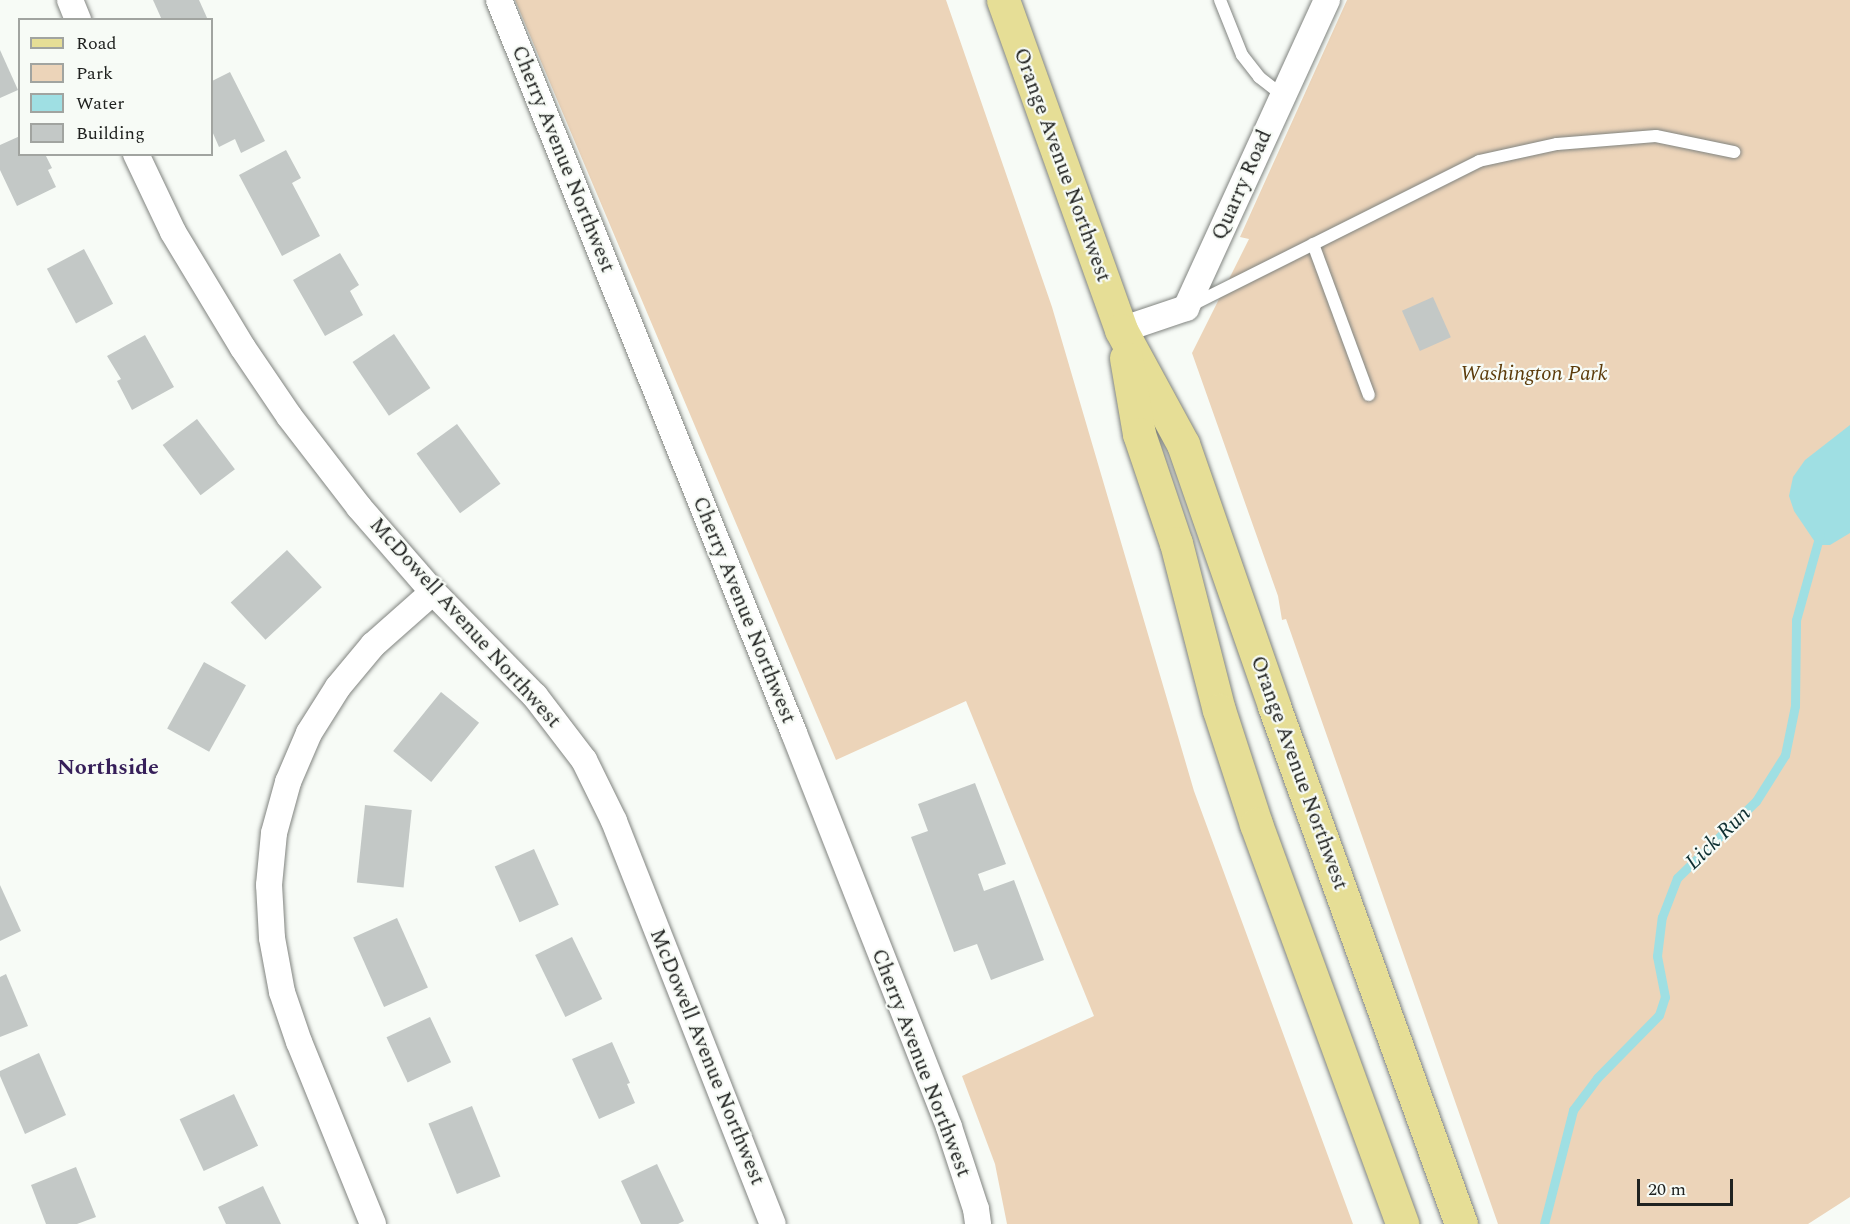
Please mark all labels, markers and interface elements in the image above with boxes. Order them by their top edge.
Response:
legend [18,18,213,156]
text: Road [76,30,117,57]
street label: Cherry Avenue Northwest [506,42,620,276]
street label: Orange Avenue Northwest [1008,44,1116,286]
text: Park [76,60,113,87]
text: Water [76,90,124,117]
text: Building [76,120,145,147]
street label: Quarry Road [1206,126,1278,244]
park label: Washington Park [1460,361,1608,387]
street label: Cherry Avenue Northwest [687,493,801,727]
street label: McDowell Avenue Northwest [364,513,566,733]
street label: Orange Avenue Northwest [1245,652,1353,894]
district label: Northside [57,755,159,781]
water label: Lick Run [1680,801,1756,875]
street label: McDowell Avenue Northwest [644,925,770,1189]
street label: Cherry Avenue Northwest [866,945,976,1181]
scale bar [1640,1167,1736,1205]
text: 20 m [1648,1176,1686,1203]

